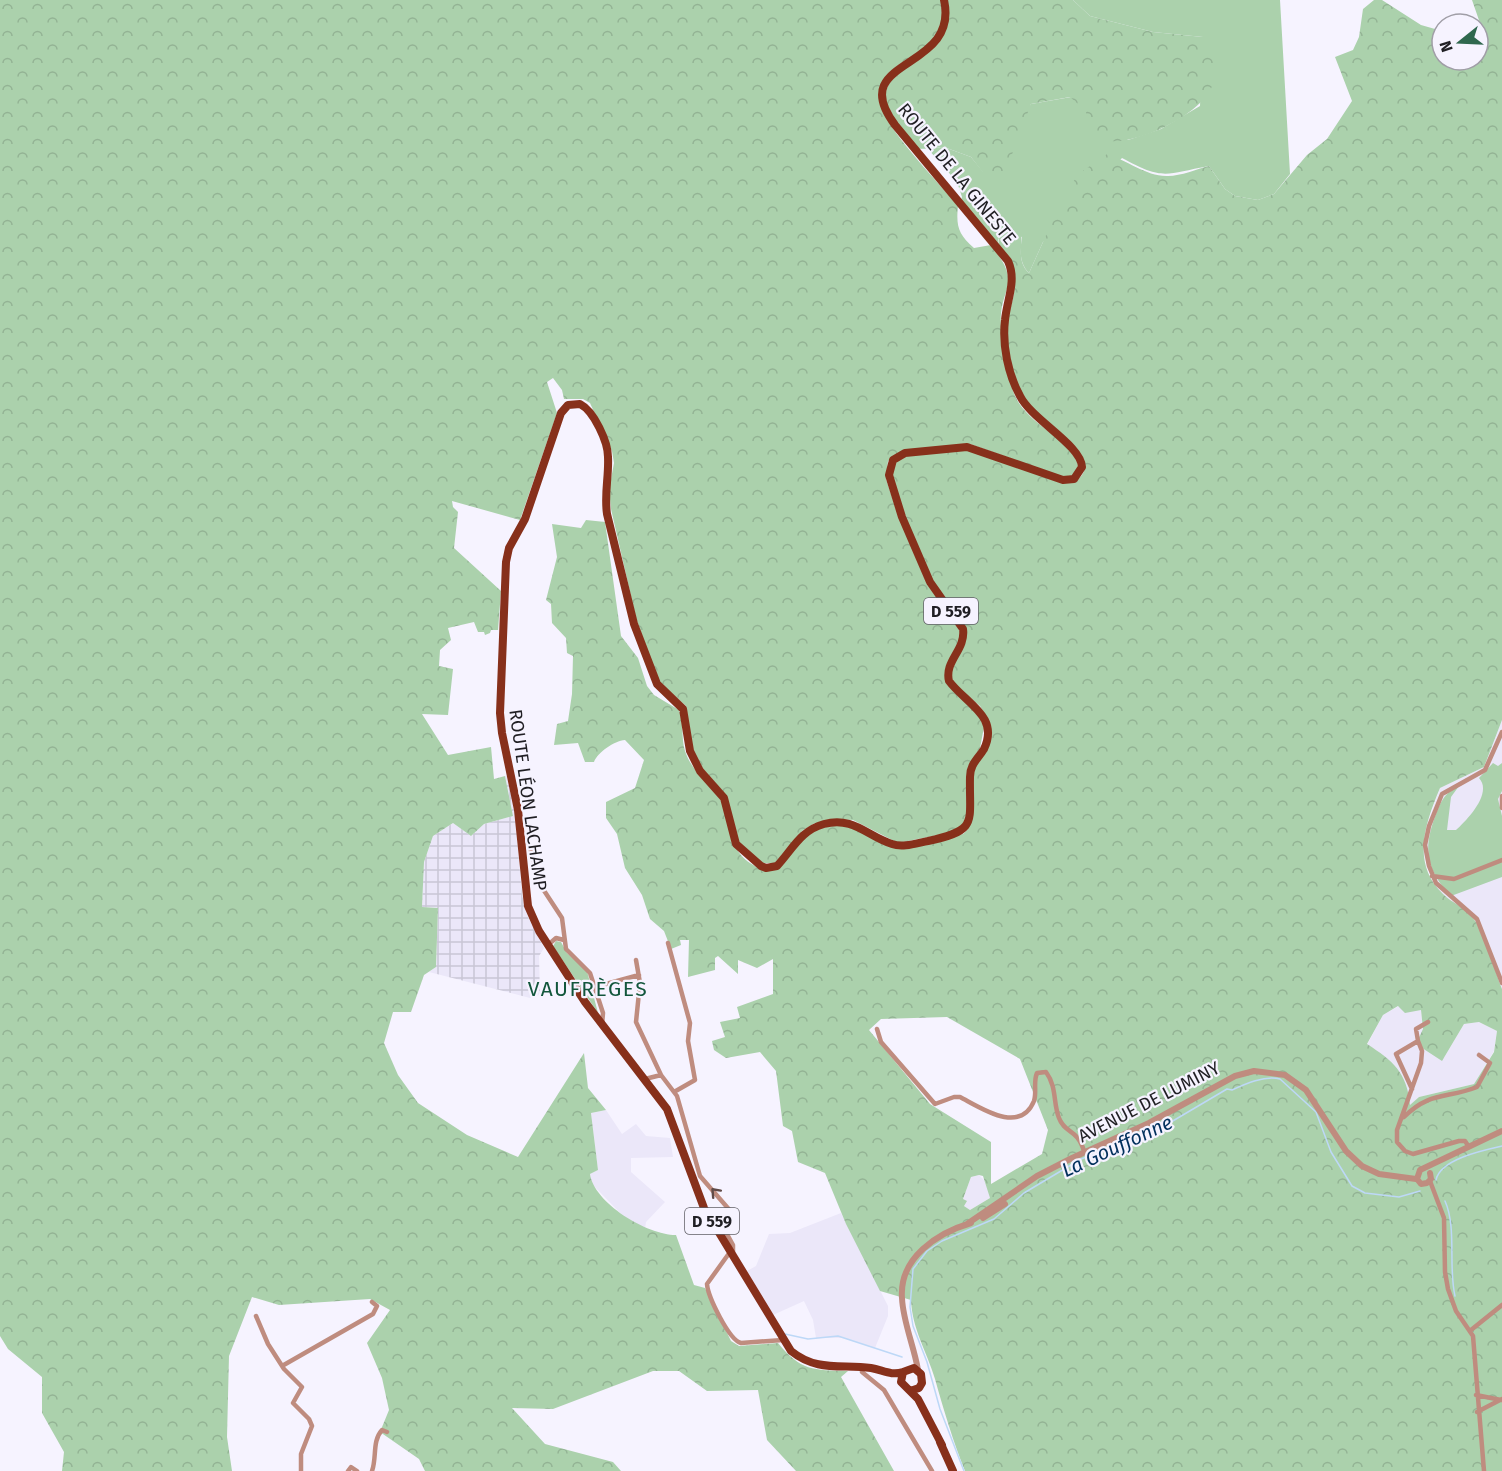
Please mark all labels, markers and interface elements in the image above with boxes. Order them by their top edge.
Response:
north arrow [1430,12,1490,72]
text: N [1436,39,1457,54]
street label: ROUTE DE LA GINESTE [893,99,1021,249]
road number: D 559 [924,598,978,624]
street label: ROUTE LÉON LACHAMP [504,708,553,892]
district label: VAUFRÈGES [528,976,648,1002]
street label: AVENUE DE LUMINY [1074,1057,1224,1147]
water label: La Gouffonne [1058,1110,1176,1182]
one-way arrow [711,1188,722,1198]
road number: D 559 [685,1208,739,1234]

